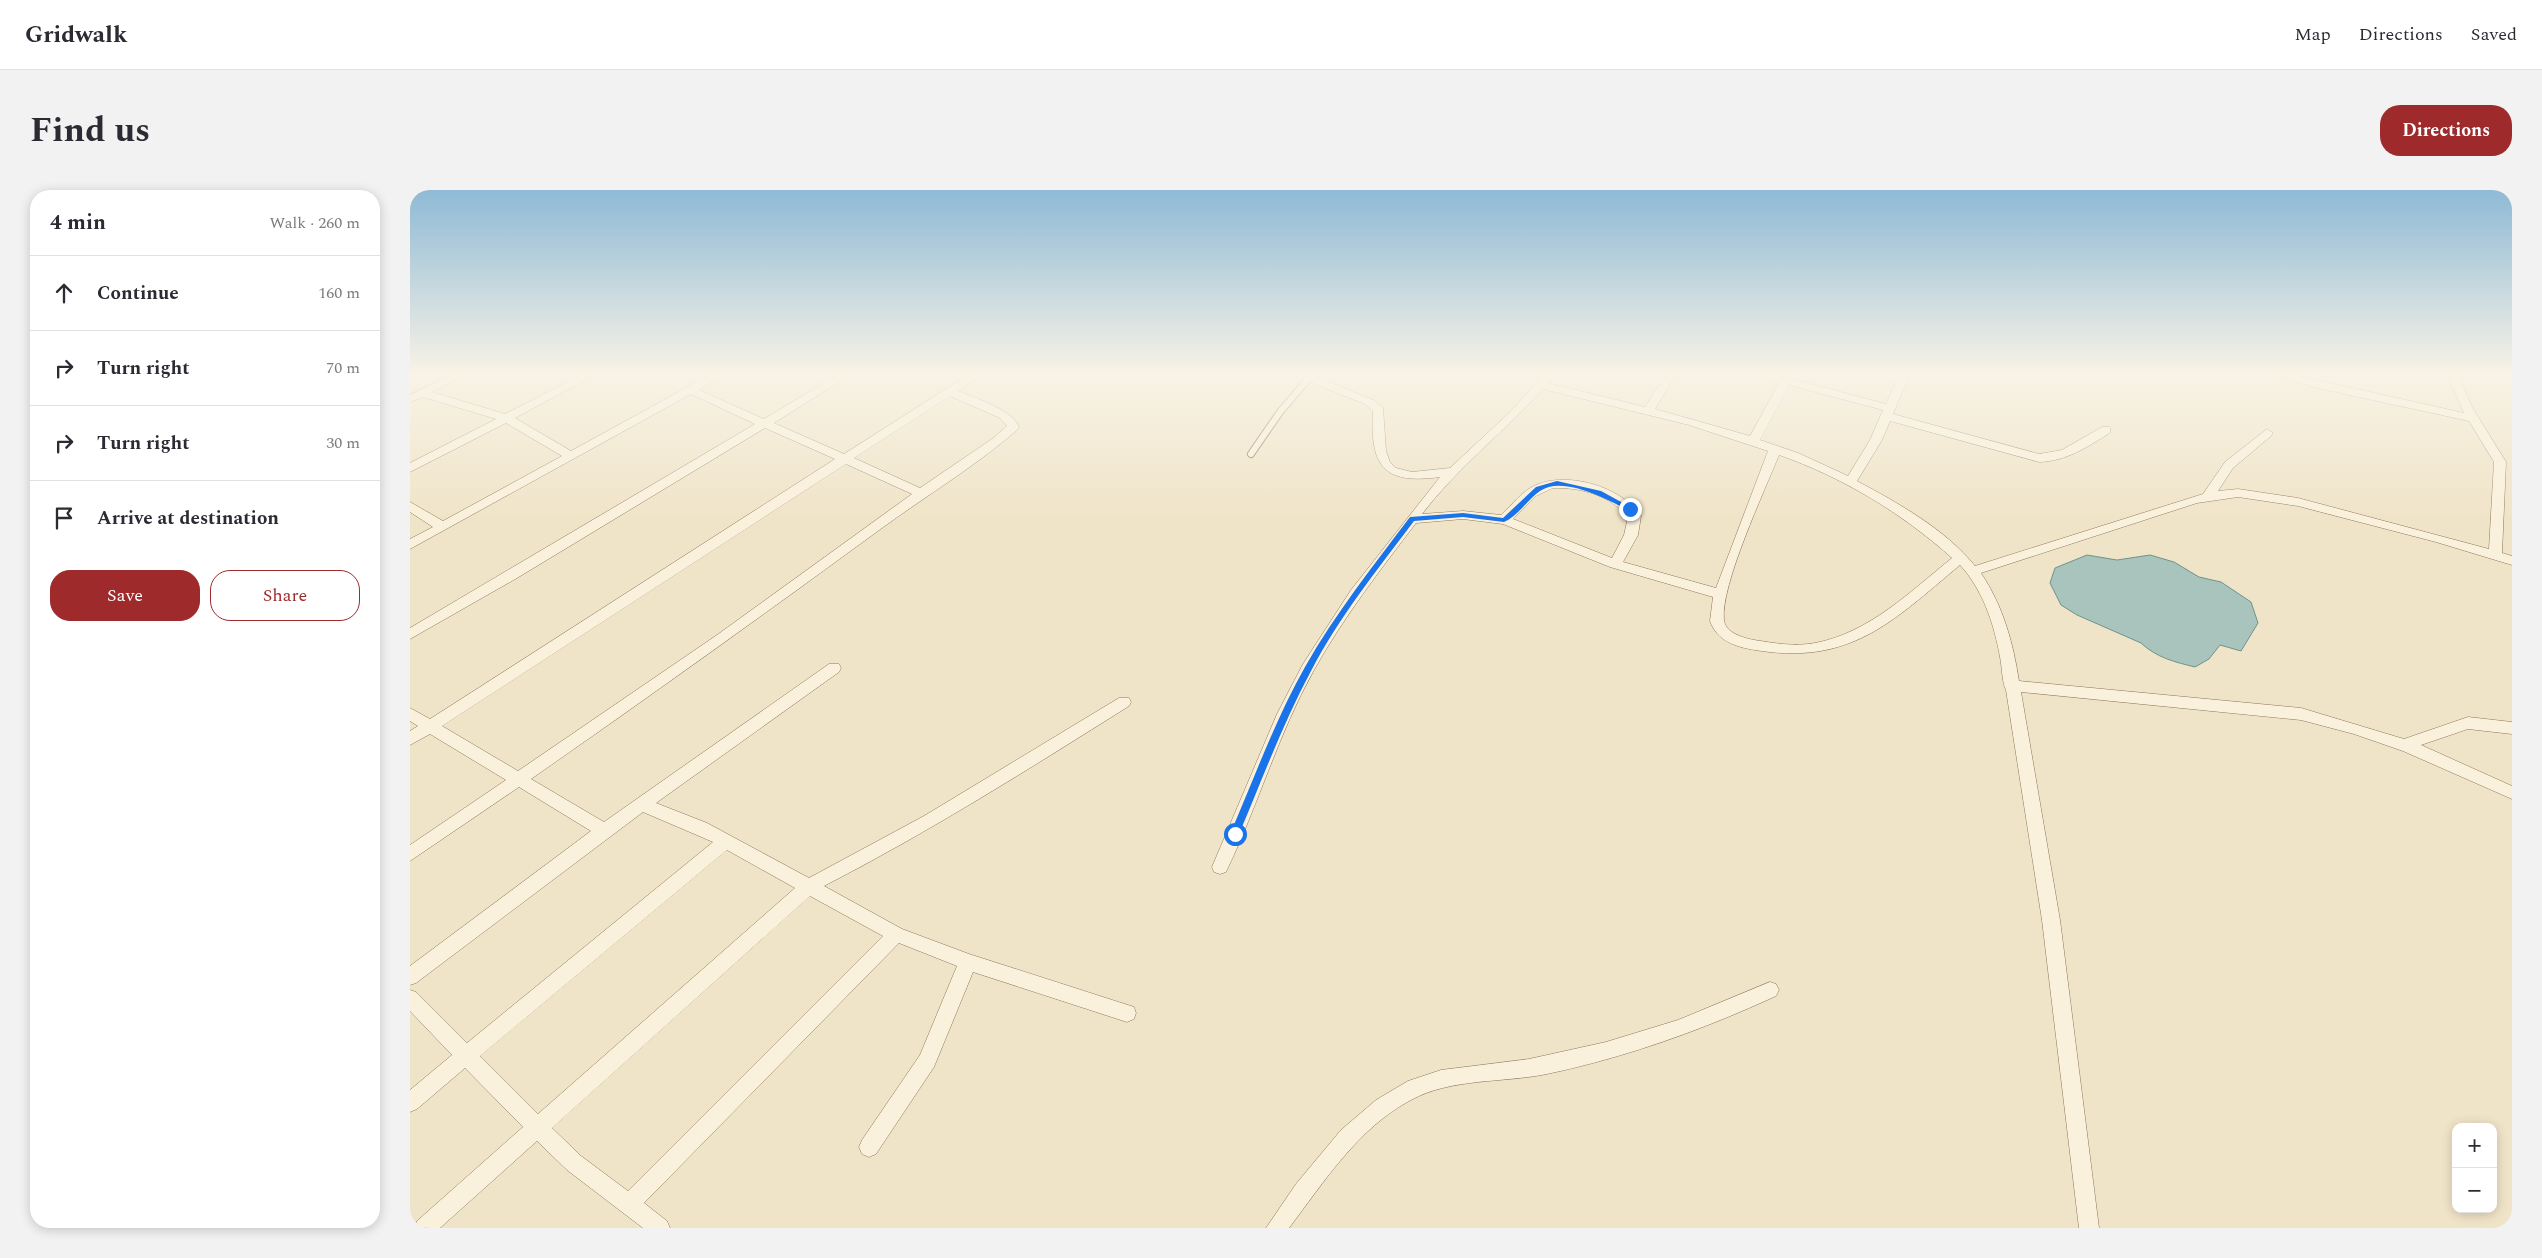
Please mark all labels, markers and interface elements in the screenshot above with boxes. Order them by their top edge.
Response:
text: Gridwalk [25,17,127,53]
text: Map [2295,21,2331,48]
text: Directions [2359,21,2443,48]
text: Saved [2471,21,2517,48]
text: Find us [30,104,150,157]
button: Directions [2380,105,2512,156]
text: 4 min [50,207,106,239]
text: Walk · 260 m [269,211,360,235]
icon: ahead [50,279,78,307]
text: Continue [97,279,179,308]
text: 160 m [318,281,360,305]
icon: right [50,354,78,382]
text: Turn right [97,354,190,383]
text: 70 m [326,356,360,380]
icon: right [50,429,78,457]
text: Turn right [97,429,190,458]
text: 30 m [326,431,360,455]
route end [1619,498,1642,521]
icon: arrive [50,504,78,532]
text: Arrive at destination [97,504,279,533]
button: Save [50,570,200,621]
button: Share [210,570,360,621]
route start [1224,823,1247,846]
map controls [2452,1123,2497,1213]
button: + [2452,1123,2497,1168]
button: − [2452,1168,2497,1213]

